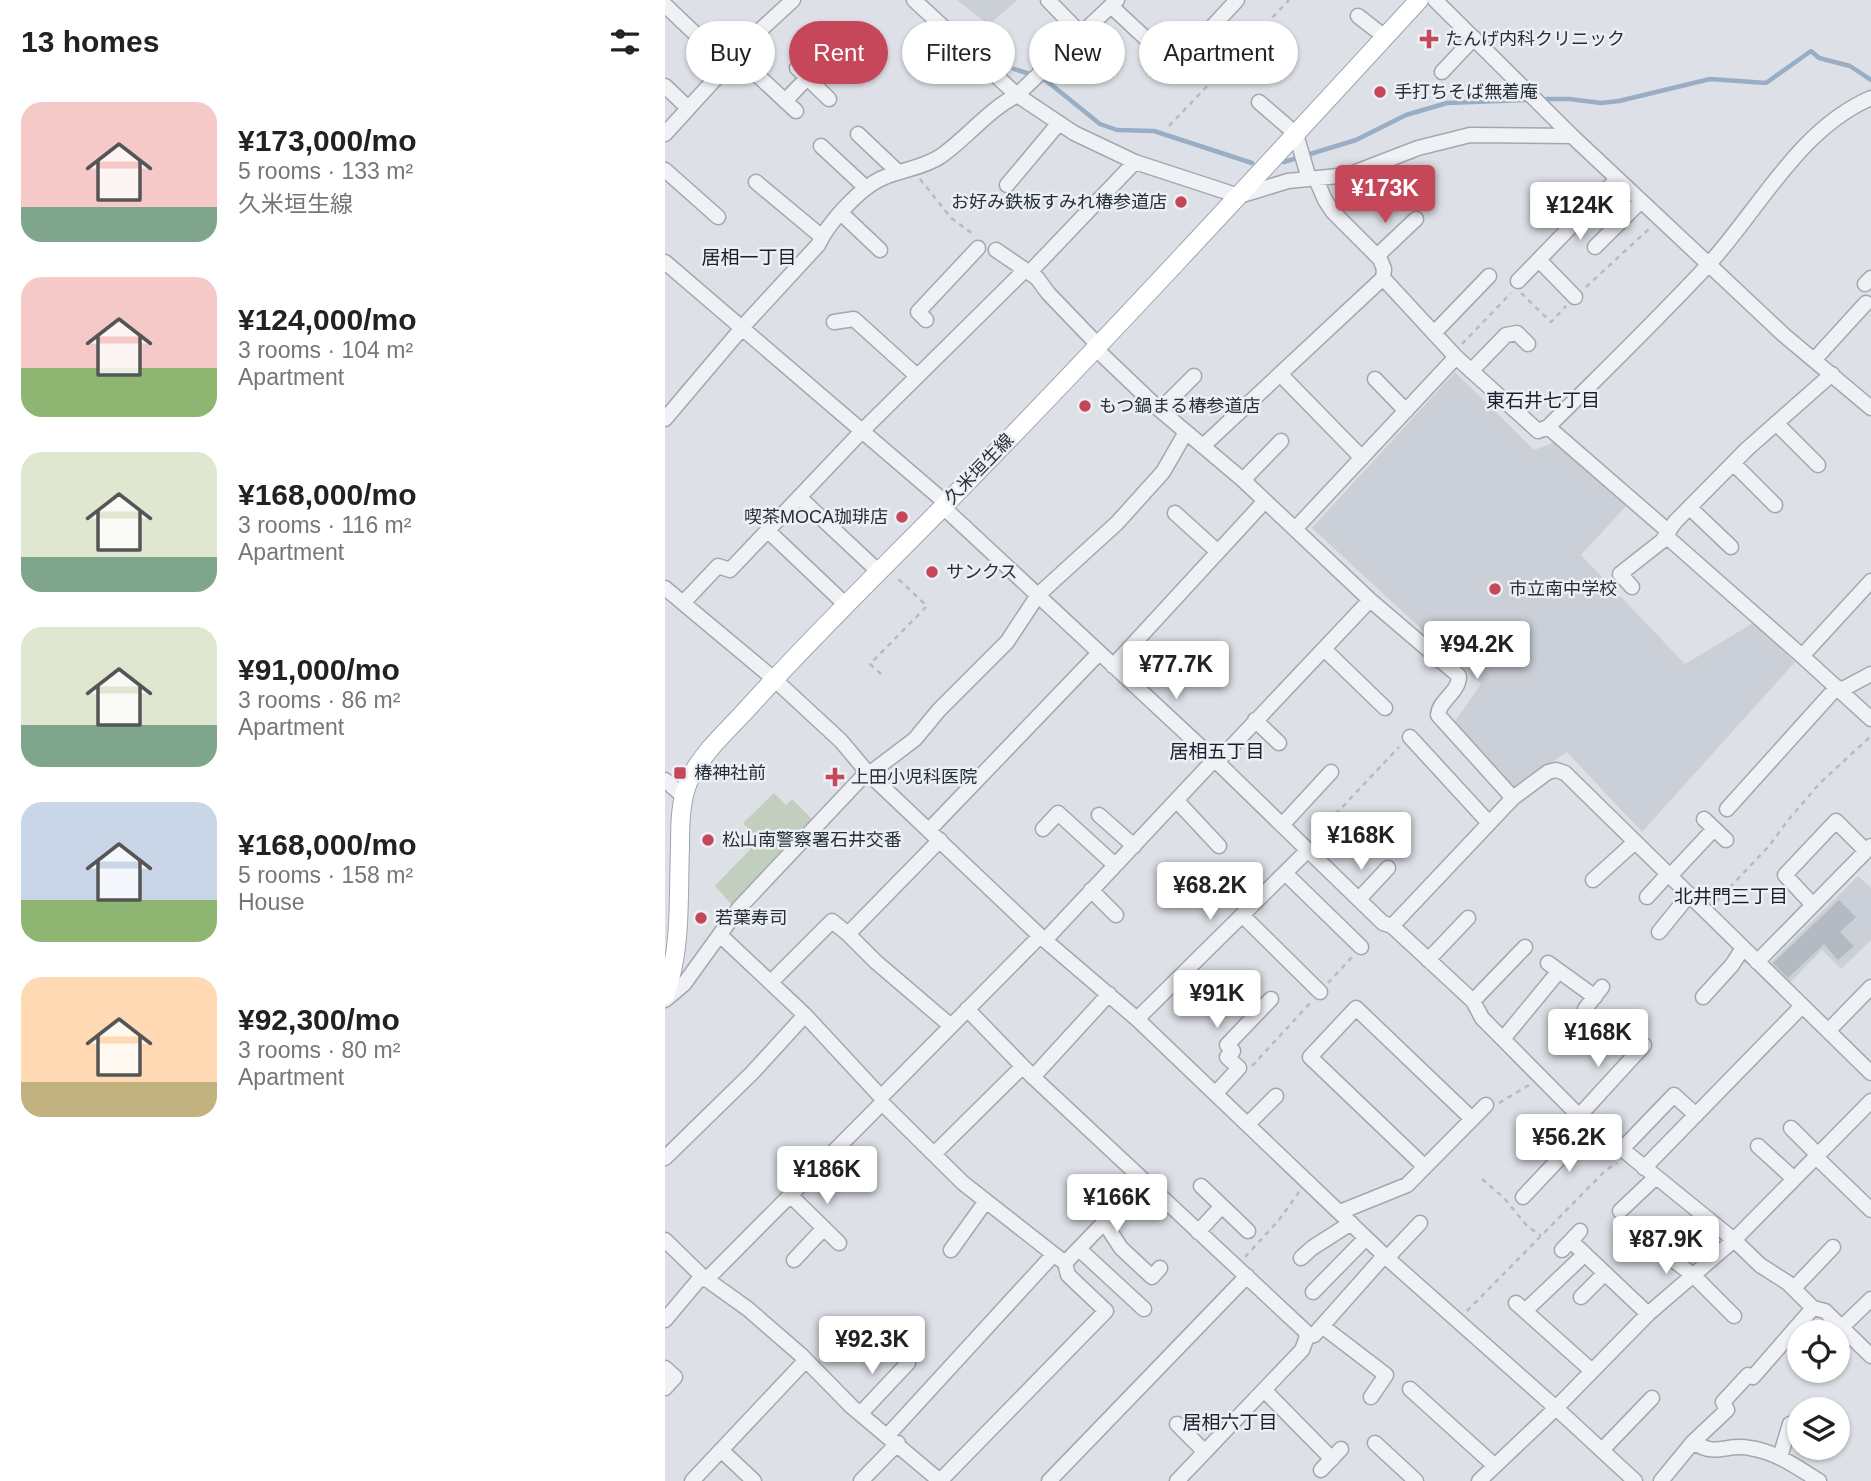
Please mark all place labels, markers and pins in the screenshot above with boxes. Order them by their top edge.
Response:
marker: たんげ内科クリニック [1419,29,1439,49]
place label: たんげ内科クリニック [1445,29,1625,49]
place label: 手打ちそば無着庵 [1394,82,1538,102]
marker: 手打ちそば無着庵 [1372,84,1388,100]
pin: ¥173K [1336,166,1434,225]
pin: ¥124K [1531,182,1629,242]
place label: お好み鉄板すみれ椿参道店 [951,192,1167,212]
marker: お好み鉄板すみれ椿参道店 [1173,194,1189,210]
place label: もつ鍋まる椿参道店 [1099,396,1260,416]
marker: もつ鍋まる椿参道店 [1077,398,1093,414]
place label: 喫茶MOCA珈琲店 [744,507,888,527]
marker: 喫茶MOCA珈琲店 [894,509,910,525]
place label: サンクス [946,562,1017,582]
marker: サンクス [924,564,940,580]
place label: 市立南中学校 [1509,579,1617,599]
marker: 市立南中学校 [1487,581,1503,597]
pin: ¥94.2K [1420,622,1534,681]
pin: ¥77.7K [1119,642,1233,701]
place label: 椿神社前 [694,763,766,783]
marker: 椿神社前 [672,765,688,781]
marker: 上田小児科医院 [825,767,845,787]
place label: 上田小児科医院 [851,767,977,787]
pin: ¥168K [1312,812,1410,872]
place label: 松山南警察署石井交番 [722,830,902,850]
marker: 松山南警察署石井交番 [700,832,716,848]
pin: ¥68.2K [1153,862,1267,922]
place label: 若葉寿司 [715,908,787,928]
marker: 若葉寿司 [693,910,709,926]
pin: ¥91K [1176,970,1258,1030]
pin: ¥168K [1549,1010,1647,1069]
pin: ¥56.2K [1512,1114,1626,1174]
pin: ¥186K [778,1146,876,1206]
pin: ¥166K [1068,1174,1166,1234]
pin: ¥87.9K [1609,1216,1723,1276]
pin: ¥92.3K [815,1316,929,1376]

